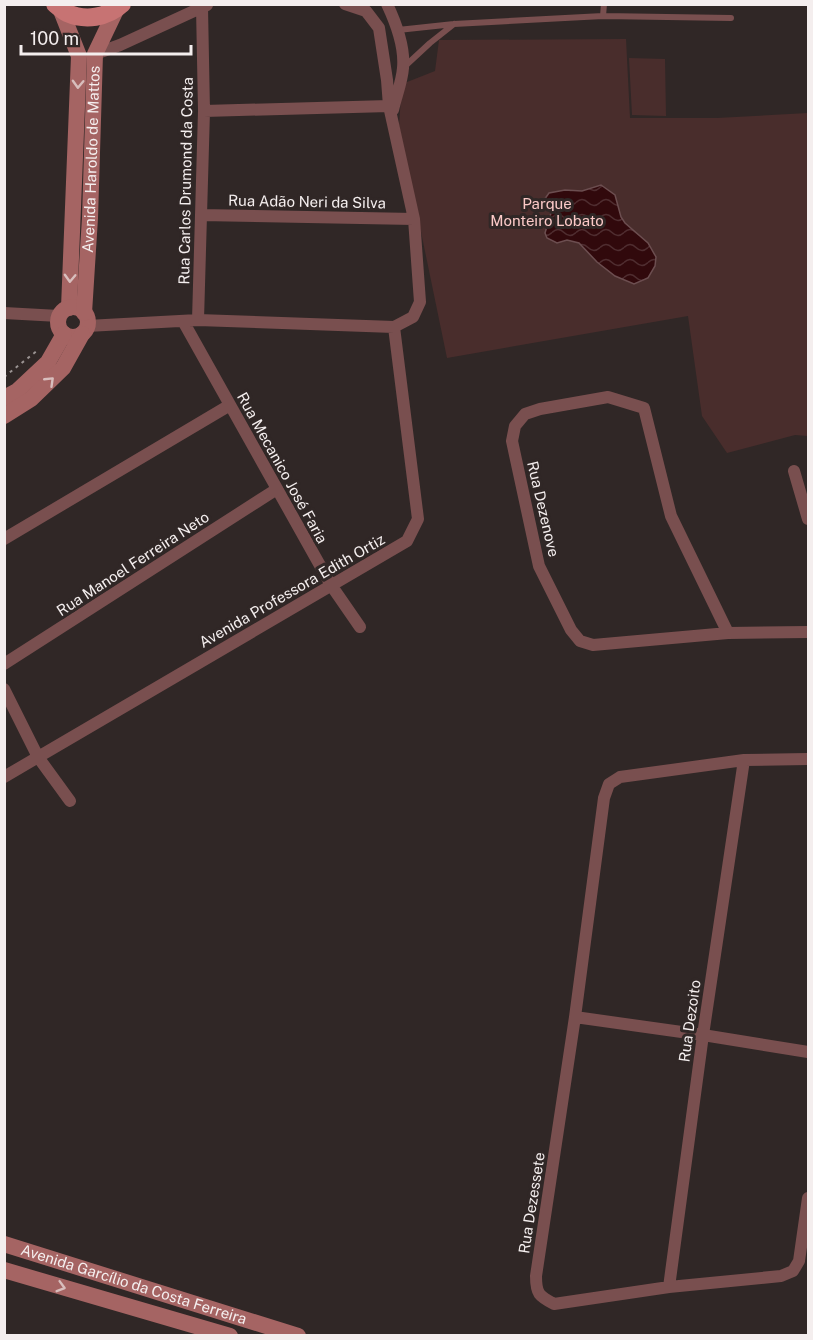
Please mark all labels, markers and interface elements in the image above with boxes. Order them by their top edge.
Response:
scale bar [21,18,190,56]
text: 100 m [30,28,79,49]
street label: Avenida Haroldo de Mattos [79,66,103,253]
street label: Rua Carlos Drumond da Costa [175,77,196,285]
one-way arrow [72,79,84,88]
street label: Rua Adão Neri da Silva [228,192,386,211]
park label: Parque Monteiro Lobato [490,195,604,229]
one-way arrow [64,274,77,283]
one-way arrow [44,377,54,388]
street label: Rua Mecanico José Faria [234,389,331,546]
street label: Rua Dezenove [524,459,563,559]
street label: Rua Manoel Ferreira Neto [53,508,212,619]
street label: Avenida Professora Edith Ortiz [196,530,387,651]
street label: Rua Dezoito [675,979,704,1063]
street label: Rua Dezessete [515,1151,548,1255]
street label: Avenida Garcílio da Costa Ferreira [19,1241,249,1327]
one-way arrow [56,1279,66,1292]

